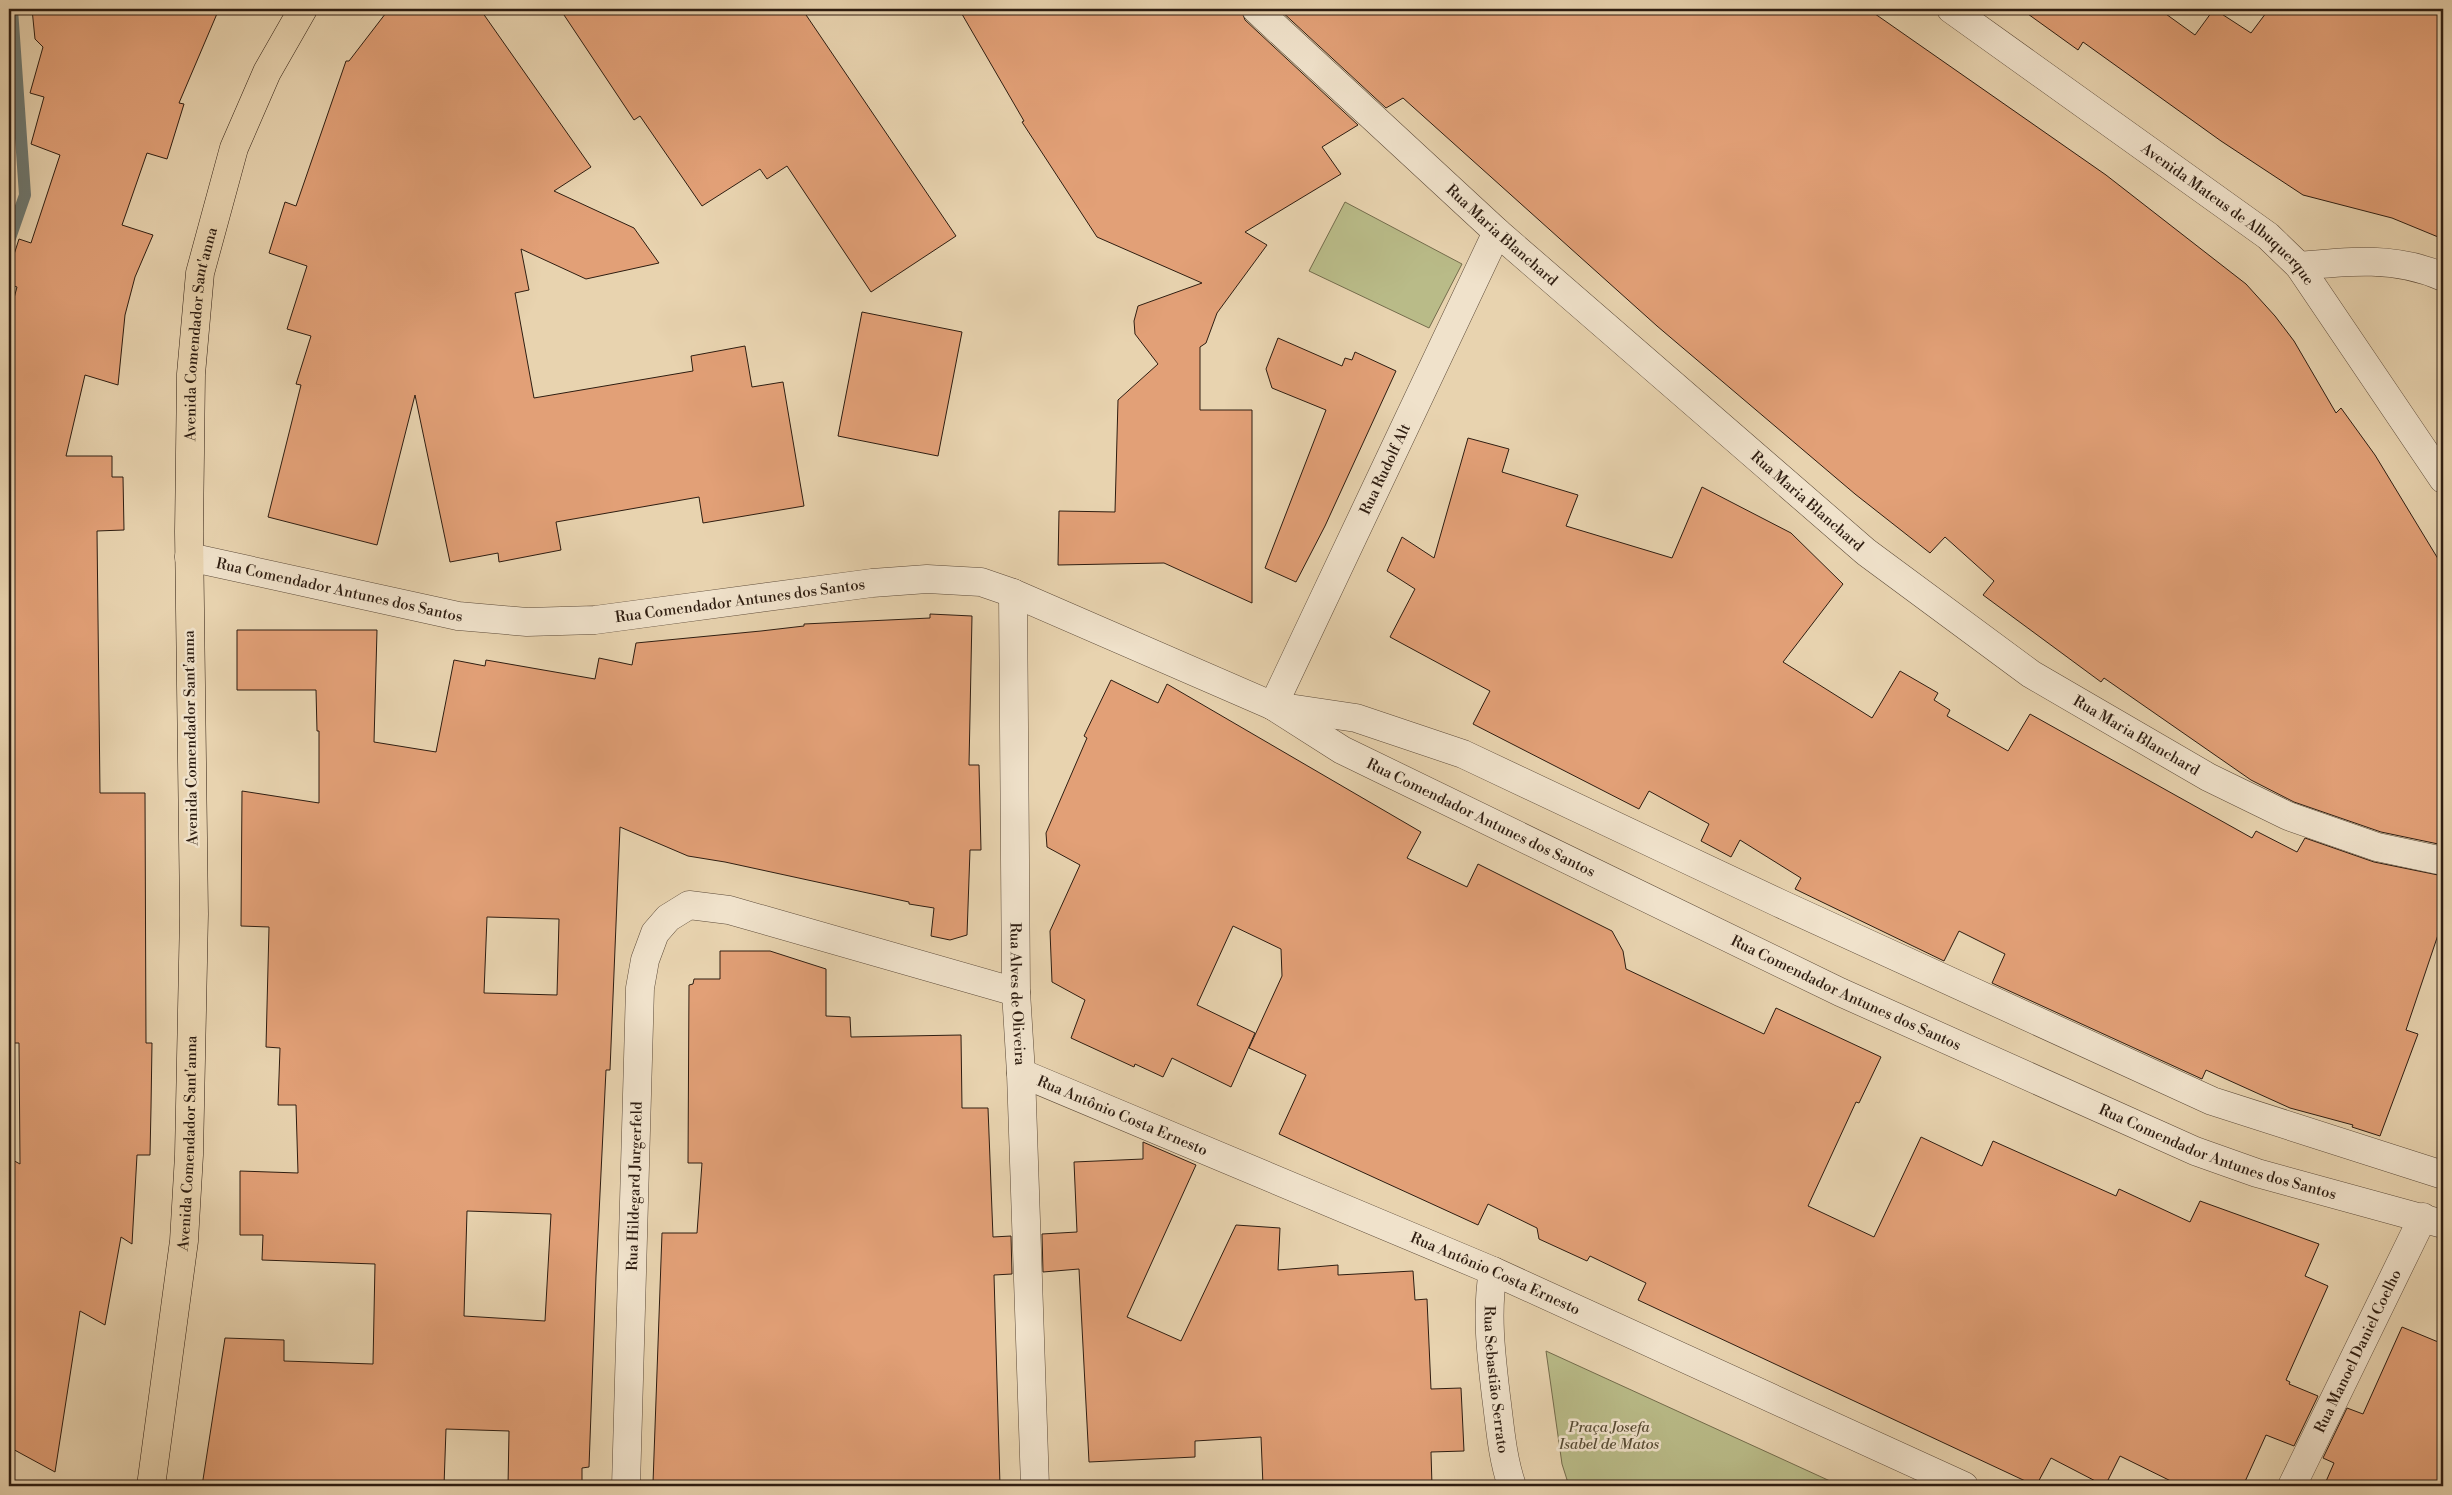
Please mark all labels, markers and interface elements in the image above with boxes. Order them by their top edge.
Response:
street label: Avenida Mateus de Albuquerque [2137,138,2319,289]
street label: Rua Maria Blanchard [1442,180,1562,290]
street label: Avenida Comendador Sant'anna [181,225,222,442]
street label: Rua Rudolf Alt [1355,420,1415,518]
street label: Rua Maria Blanchard [1747,447,1868,555]
street label: Rua Comendador Antunes dos Santos [214,554,463,626]
street label: Rua Comendador Antunes dos Santos [614,575,866,627]
street label: Avenida Comendador Sant'anna [180,630,202,847]
street label: Rua Maria Blanchard [2070,691,2204,780]
street label: Rua Comendador Antunes dos Santos [1363,754,1598,881]
street label: Rua Alves de Oliveira [1006,922,1030,1066]
street label: Rua Comendador Antunes dos Santos [1728,931,1964,1055]
street label: Avenida Comendador Sant'anna [173,1035,201,1253]
street label: Rua Antônio Costa Ernesto [1034,1071,1211,1160]
street label: Rua Comendador Antunes dos Santos [2096,1100,2339,1204]
street label: Rua Hildegard Jurgerfeld [623,1101,646,1271]
street label: Rua Antônio Costa Ernesto [1408,1228,1583,1319]
street label: Rua Manoel Daniel Coelho [2310,1266,2406,1436]
street label: Rua Sebastião Serrato [1480,1305,1513,1455]
park label: Praça Josefa Isabel de Matos [1558,1418,1660,1454]

